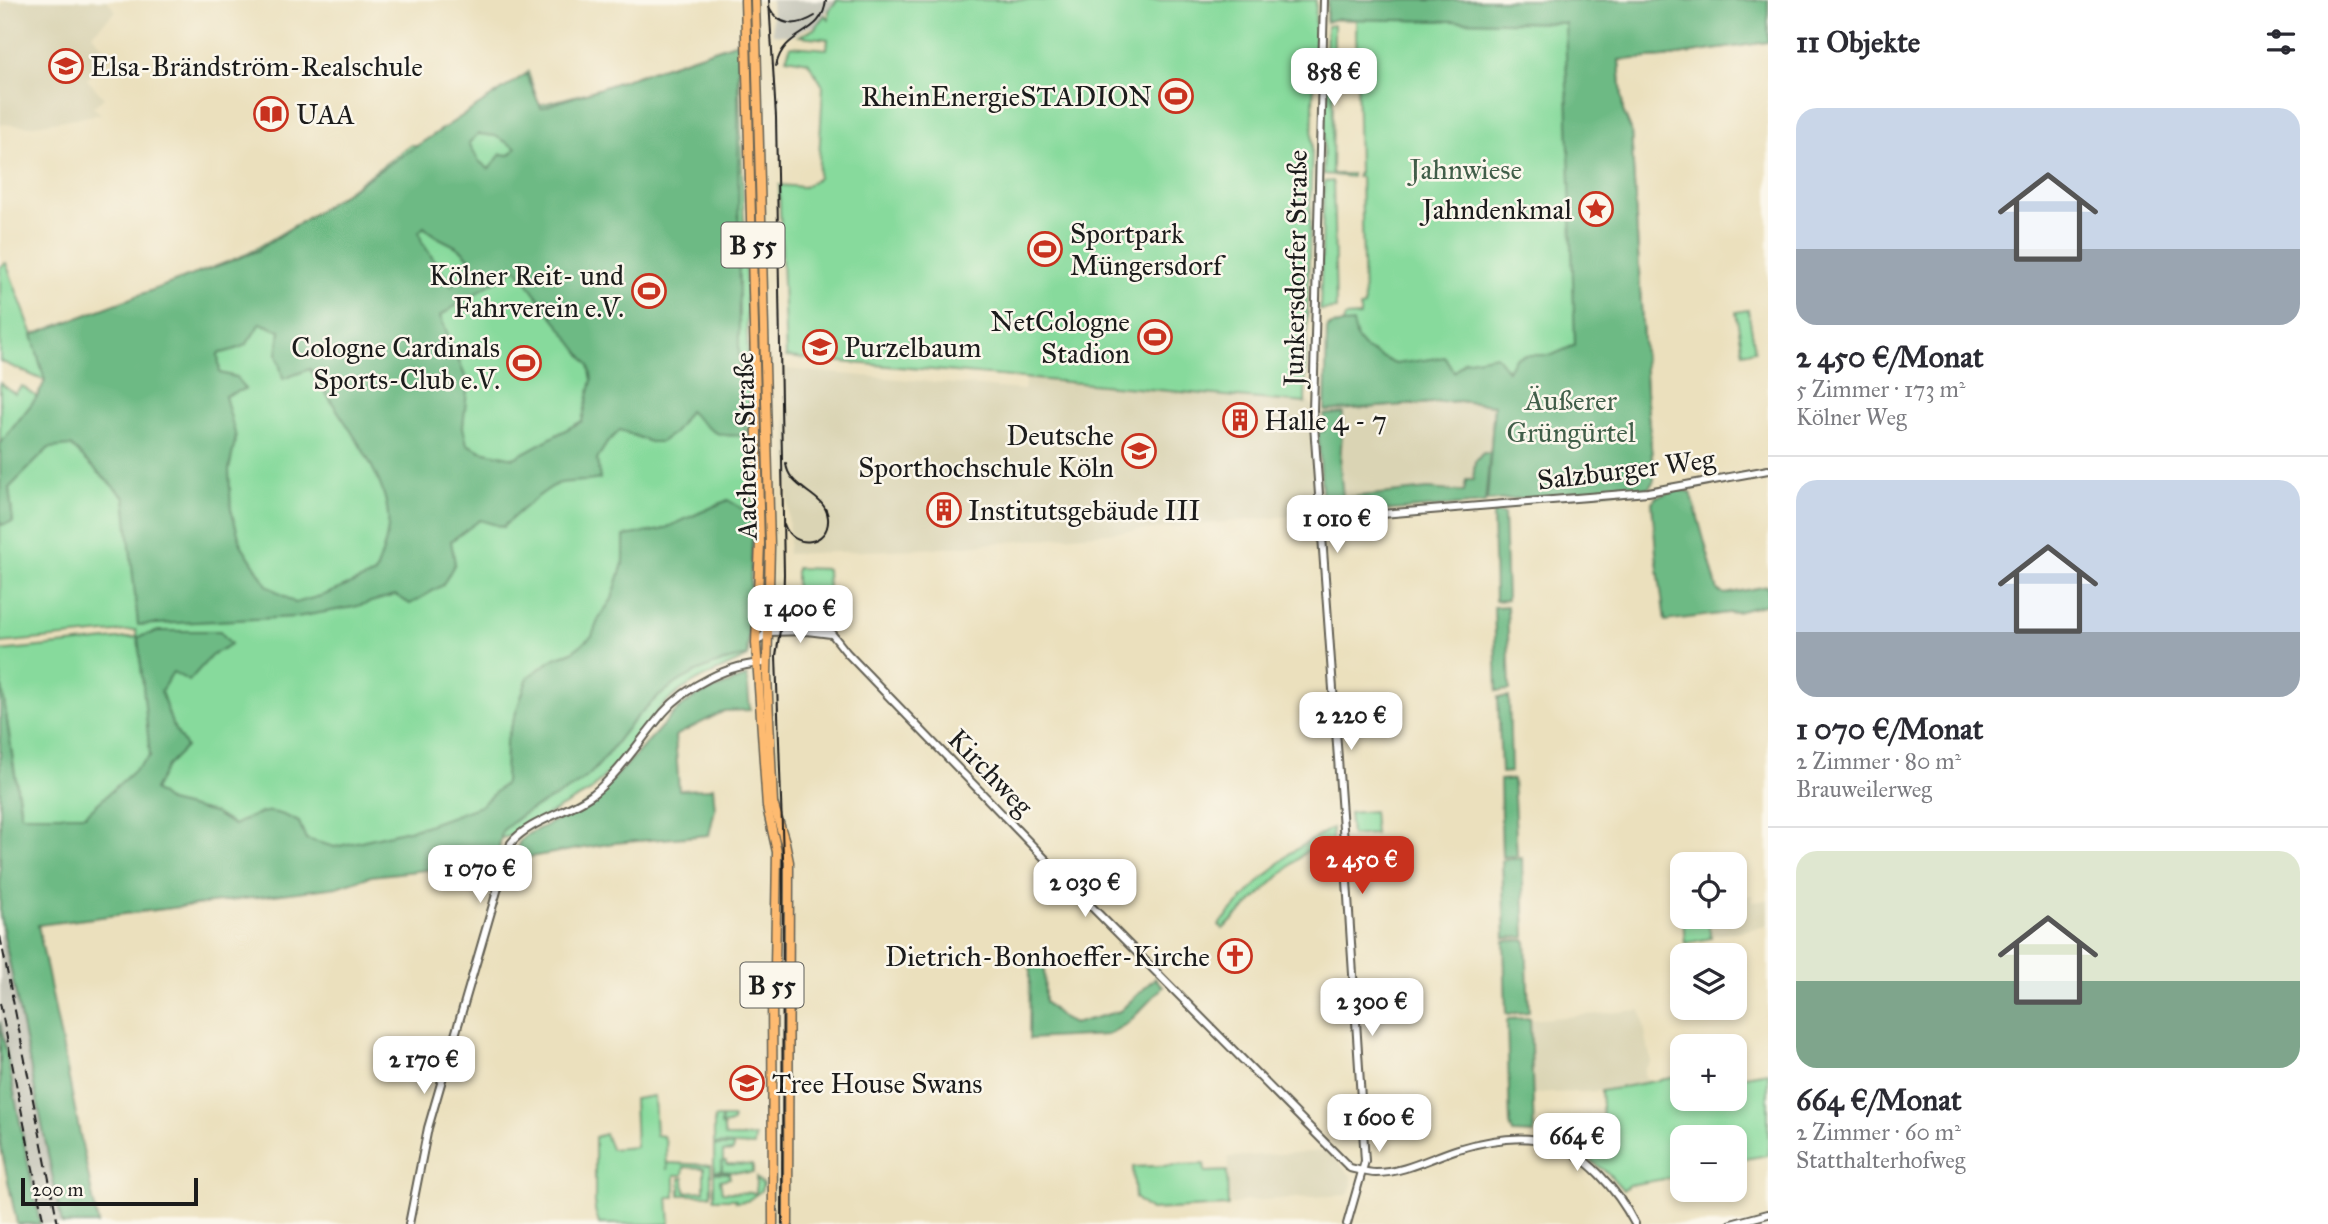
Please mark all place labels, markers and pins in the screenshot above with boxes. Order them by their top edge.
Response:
school or university icon: Elsa-Brändström-Realschule [47,47,85,85]
pin: 858 € [1285,48,1383,108]
place label: Elsa-Brändström-Realschule [90,49,423,84]
sports icon: RheinEnergieSTADION [1157,77,1195,115]
place label: RheinEnergieSTADION [861,79,1152,114]
library icon: UAA [252,95,290,133]
place label: UAA [296,97,355,132]
place icon: Jahndenkmal [1577,190,1615,228]
place label: Jahndenkmal [1419,192,1572,227]
place label: Sportpark Müngersdorf [1070,216,1227,283]
sports icon: Sportpark Müngersdorf [1026,230,1064,268]
place label: Kölner Reit- und Fahrverein e.V. [429,258,624,325]
sports icon: Kölner Reit- und Fahrverein e.V. [630,272,668,310]
place label: NetCologne Stadion [990,304,1130,371]
sports icon: NetCologne Stadion [1136,318,1174,356]
school or university icon: Purzelbaum [801,328,839,366]
place label: Cologne Cardinals Sports-Club e.V. [291,330,500,397]
place label: Purzelbaum [844,330,981,365]
sports icon: Cologne Cardinals Sports-Club e.V. [505,344,543,382]
building icon: Halle 4 - 7 [1221,401,1259,439]
place label: Halle 4 - 7 [1264,403,1387,438]
place label: Deutsche Sporthochschule Köln [858,418,1114,485]
school or university icon: Deutsche Sporthochschule Köln [1120,432,1158,470]
building icon: Institutsgebäude III [925,491,963,529]
place label: Institutsgebäude III [968,493,1201,528]
pin: 1 010 € [1272,496,1402,555]
pin: 1 400 € [735,586,865,645]
pin: 2 220 € [1286,692,1416,752]
pin: 2 450 € [1297,836,1427,896]
pin: 1 070 € [415,846,545,905]
pin: 2 030 € [1020,860,1150,919]
church icon: Dietrich-Bonhoeffer-Kirche [1216,937,1254,975]
place label: Dietrich-Bonhoeffer-Kirche [885,939,1210,974]
pin: 2 300 € [1307,978,1437,1038]
pin: 2 170 € [359,1036,489,1096]
school or university icon: Tree House Swans [728,1064,766,1102]
place label: Tree House Swans [772,1066,983,1101]
pin: 1 600 € [1314,1094,1444,1154]
pin: 664 € [1528,1114,1626,1173]

